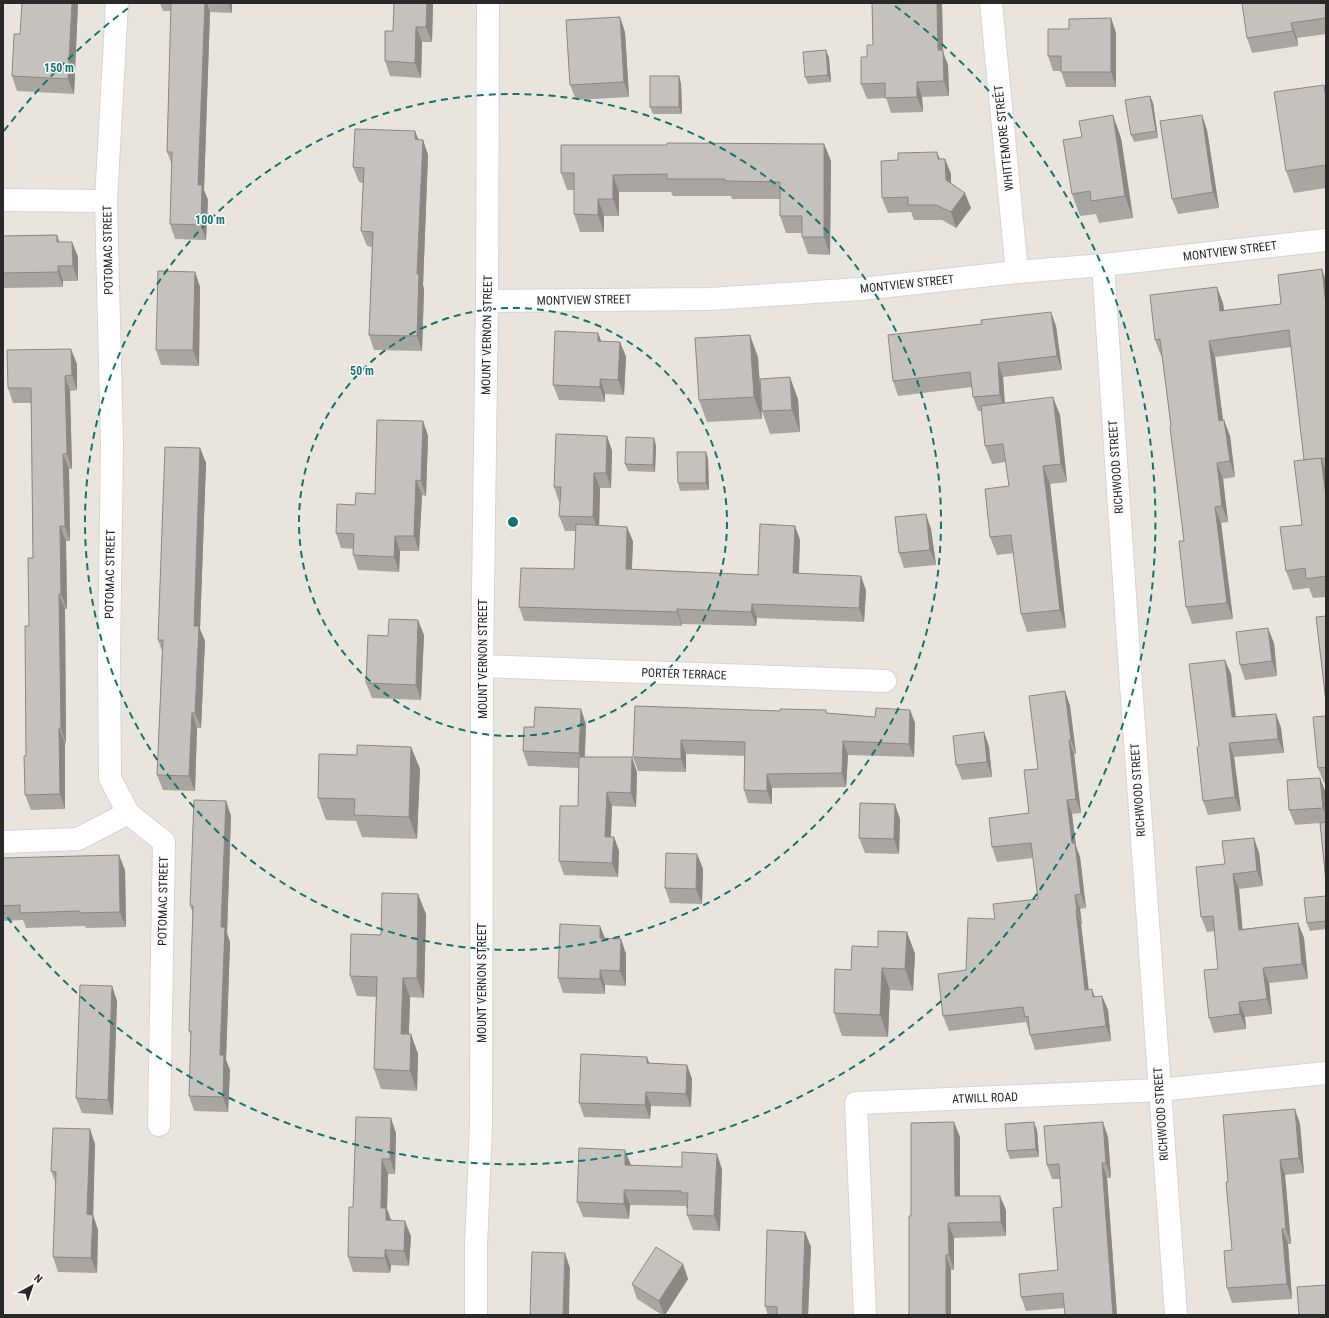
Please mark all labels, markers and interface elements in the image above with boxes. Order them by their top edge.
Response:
text: 150 m [44,61,74,75]
street label: WHITTEMORE STREET [991,84,1017,192]
street label: POTOMAC STREET [100,205,116,295]
text: 100 m [195,213,225,227]
street label: MONTVIEW STREET [1182,238,1278,264]
street label: MONTVIEW STREET [859,272,955,296]
street label: MOUNT VERNON STREET [479,275,495,395]
street label: MONTVIEW STREET [537,292,631,308]
text: 50 m [350,364,374,378]
street label: RICHWOOD STREET [1106,420,1126,514]
centre of rings [506,515,520,529]
street label: POTOMAC STREET [102,529,118,619]
street label: MOUNT VERNON STREET [476,599,490,719]
street label: PORTER TERRACE [641,666,727,682]
street label: RICHWOOD STREET [1128,743,1148,837]
street label: POTOMAC STREET [155,856,171,946]
street label: MOUNT VERNON STREET [475,923,489,1043]
street label: RICHWOOD STREET [1151,1067,1171,1161]
street label: ATWILL ROAD [952,1090,1018,1106]
north arrow [12,1266,52,1306]
text: N [31,1272,45,1286]

